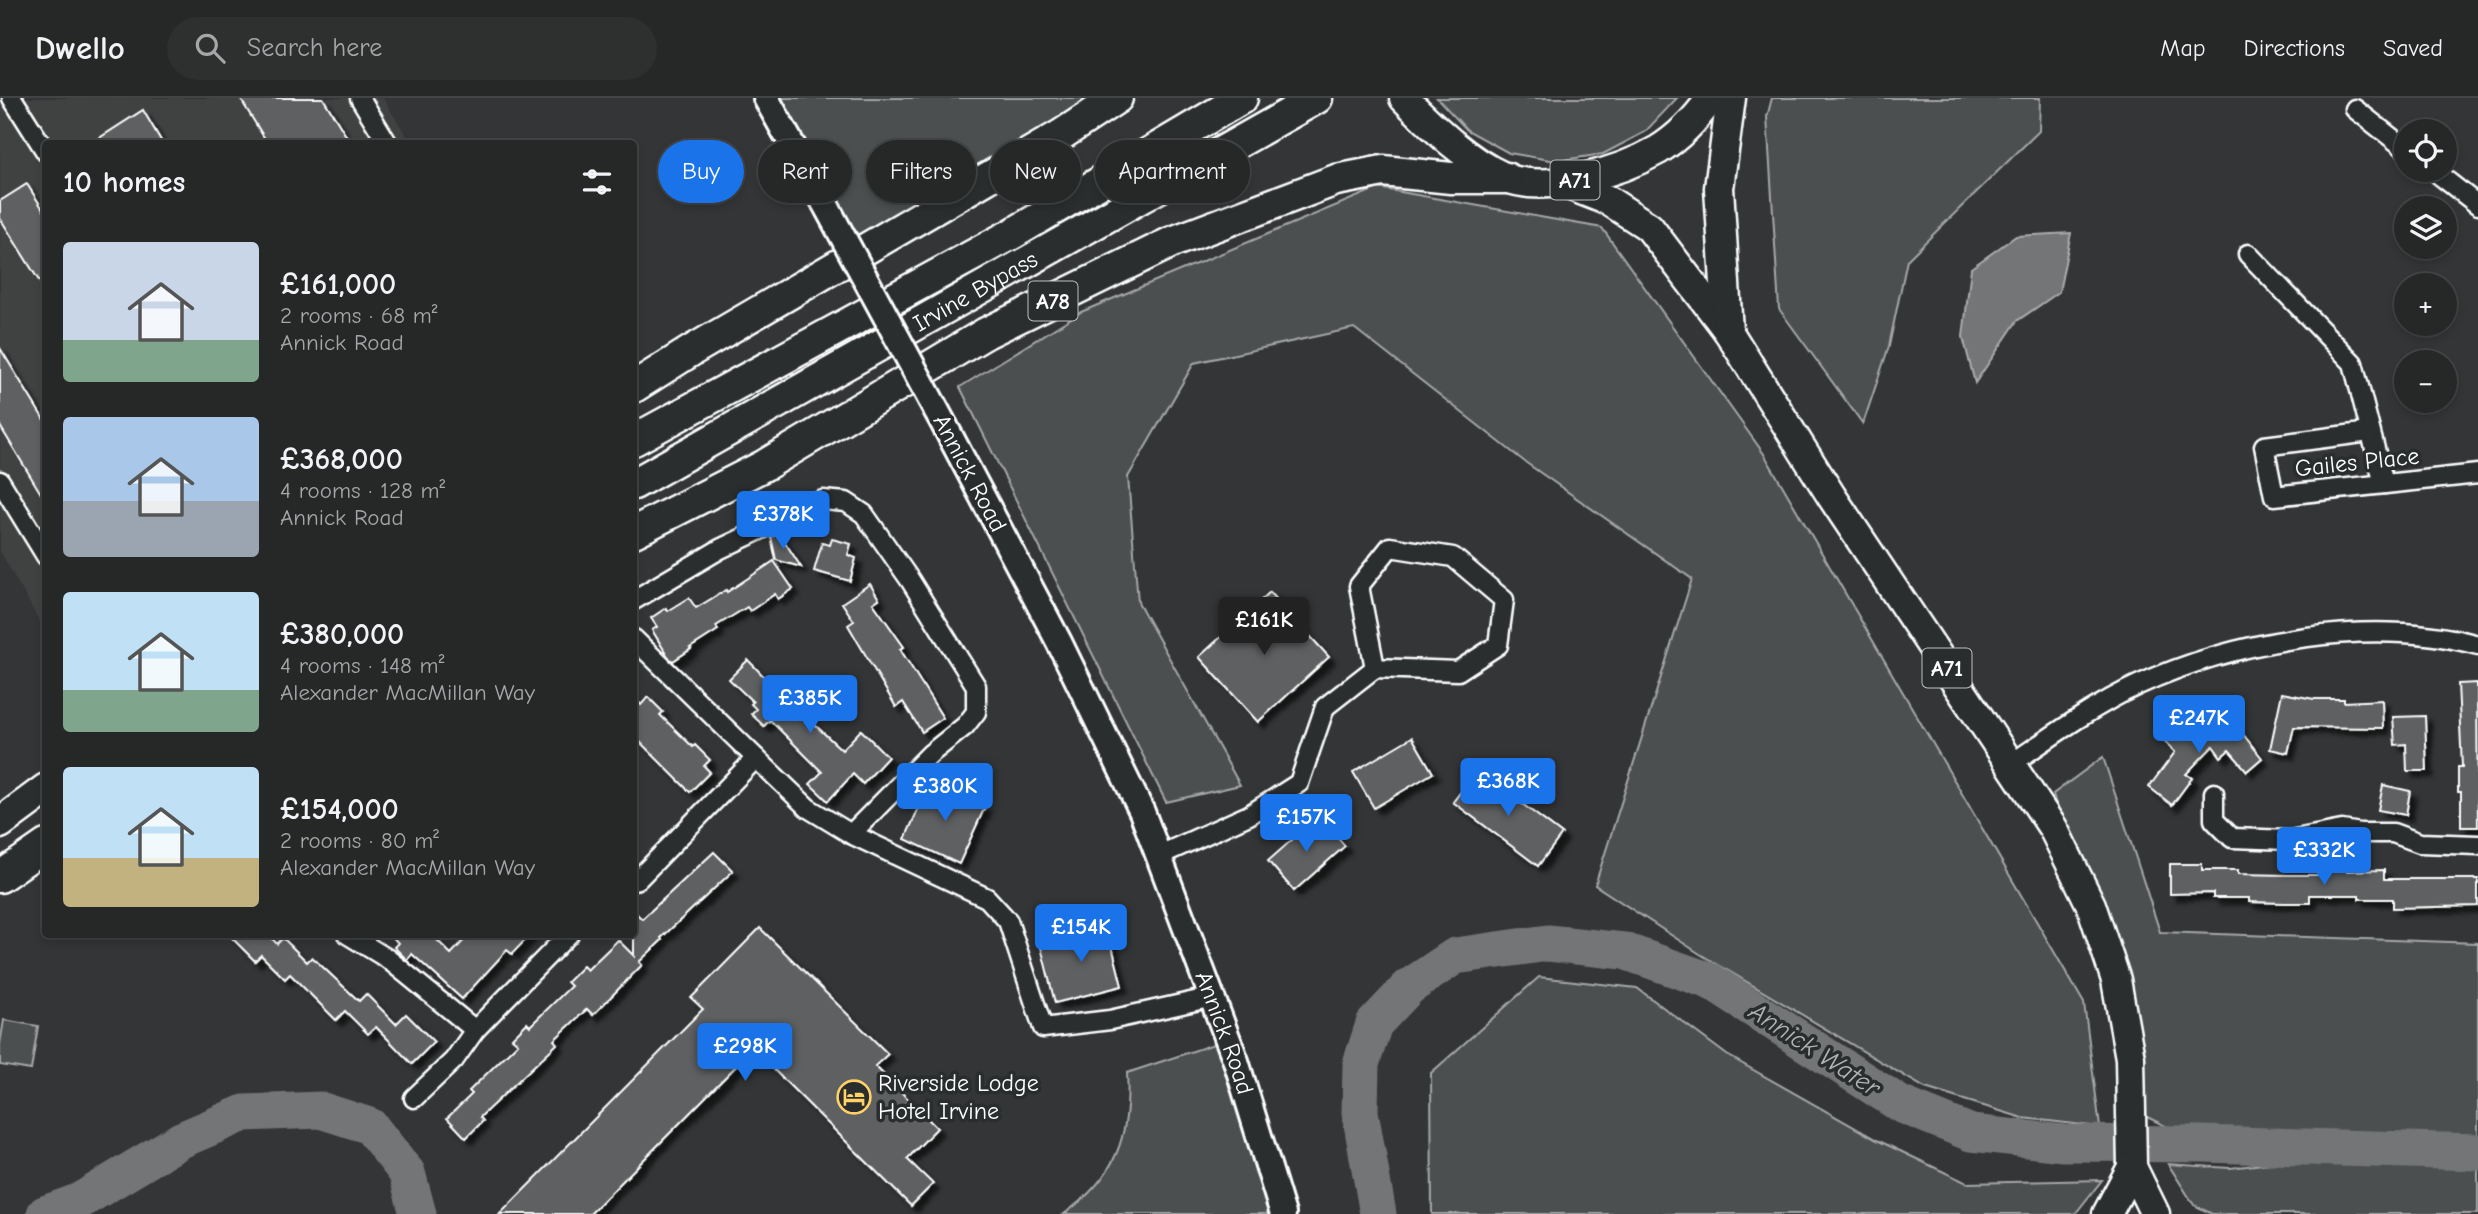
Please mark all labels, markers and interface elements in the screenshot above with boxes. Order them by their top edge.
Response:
search box [167,17,657,80]
text: Dwello [35,29,125,67]
icon: search [191,29,229,67]
text: Search here [247,33,382,63]
text: Map [2160,34,2206,62]
text: Directions [2244,34,2345,62]
text: Saved [2383,34,2443,62]
map controls [2394,119,2457,413]
button: locate [2394,119,2457,182]
chip: Buy [658,140,744,203]
chip: Rent [758,140,852,203]
chip: Filters [866,140,976,203]
chip: New [990,140,1081,203]
chip: Apartment [1095,140,1250,203]
road number: A71 [1550,160,1600,200]
icon: filters [578,163,616,201]
text: 10 homes [63,165,185,200]
button: layers [2394,196,2457,259]
street label: Irvine Bypass [908,245,1042,337]
text: £161,000 [280,267,396,302]
icon: home [119,270,203,354]
button: + [2394,273,2457,336]
road number: A78 [1028,282,1078,320]
text: 2 rooms · 68 m² [280,302,438,329]
text: Annick Road [280,329,404,356]
button: − [2394,350,2457,413]
street label: Annick Road [927,409,1013,537]
text: £368,000 [280,442,403,477]
street label: Gailes Place [2293,442,2421,482]
icon: home [119,445,203,529]
text: 4 rooms · 128 m² [280,477,445,504]
pin: £378K [734,491,832,551]
text: £378K [753,500,813,527]
text: Annick Road [280,504,404,531]
pin: £161K [1215,598,1313,657]
text: £161K [1235,606,1293,633]
text: £380,000 [280,617,404,652]
icon: home [119,620,203,704]
road number: A71 [1923,648,1972,688]
text: 4 rooms · 148 m² [280,652,444,679]
pin: £385K [761,676,859,735]
text: Alexander MacMillan Way [280,679,535,706]
text: £385K [778,684,842,711]
pin: £247K [2150,696,2248,755]
text: £247K [2169,704,2229,731]
pin: £368K [1459,758,1557,818]
pin: £380K [896,764,994,823]
text: £368K [1476,767,1540,794]
text: £380K [913,772,977,799]
text: £154,000 [280,792,399,827]
pin: £157K [1257,794,1355,854]
icon: home [119,795,203,879]
text: £157K [1276,803,1336,830]
text: 2 rooms · 80 m² [280,827,439,854]
pin: £332K [2275,828,2373,887]
text: £332K [2293,836,2355,863]
text: Alexander MacMillan Way [280,854,535,881]
pin: £154K [1032,904,1130,964]
text: £154K [1051,913,1111,940]
street label: Annick Road [1189,967,1259,1098]
water label: Annick Water [1743,996,1887,1104]
pin: £298K [696,1024,794,1083]
text: £298K [713,1032,777,1059]
place label: Riverside Lodge Hotel Irvine [878,1069,1039,1125]
hotel icon: Riverside Lodge Hotel Irvine [835,1078,873,1116]

